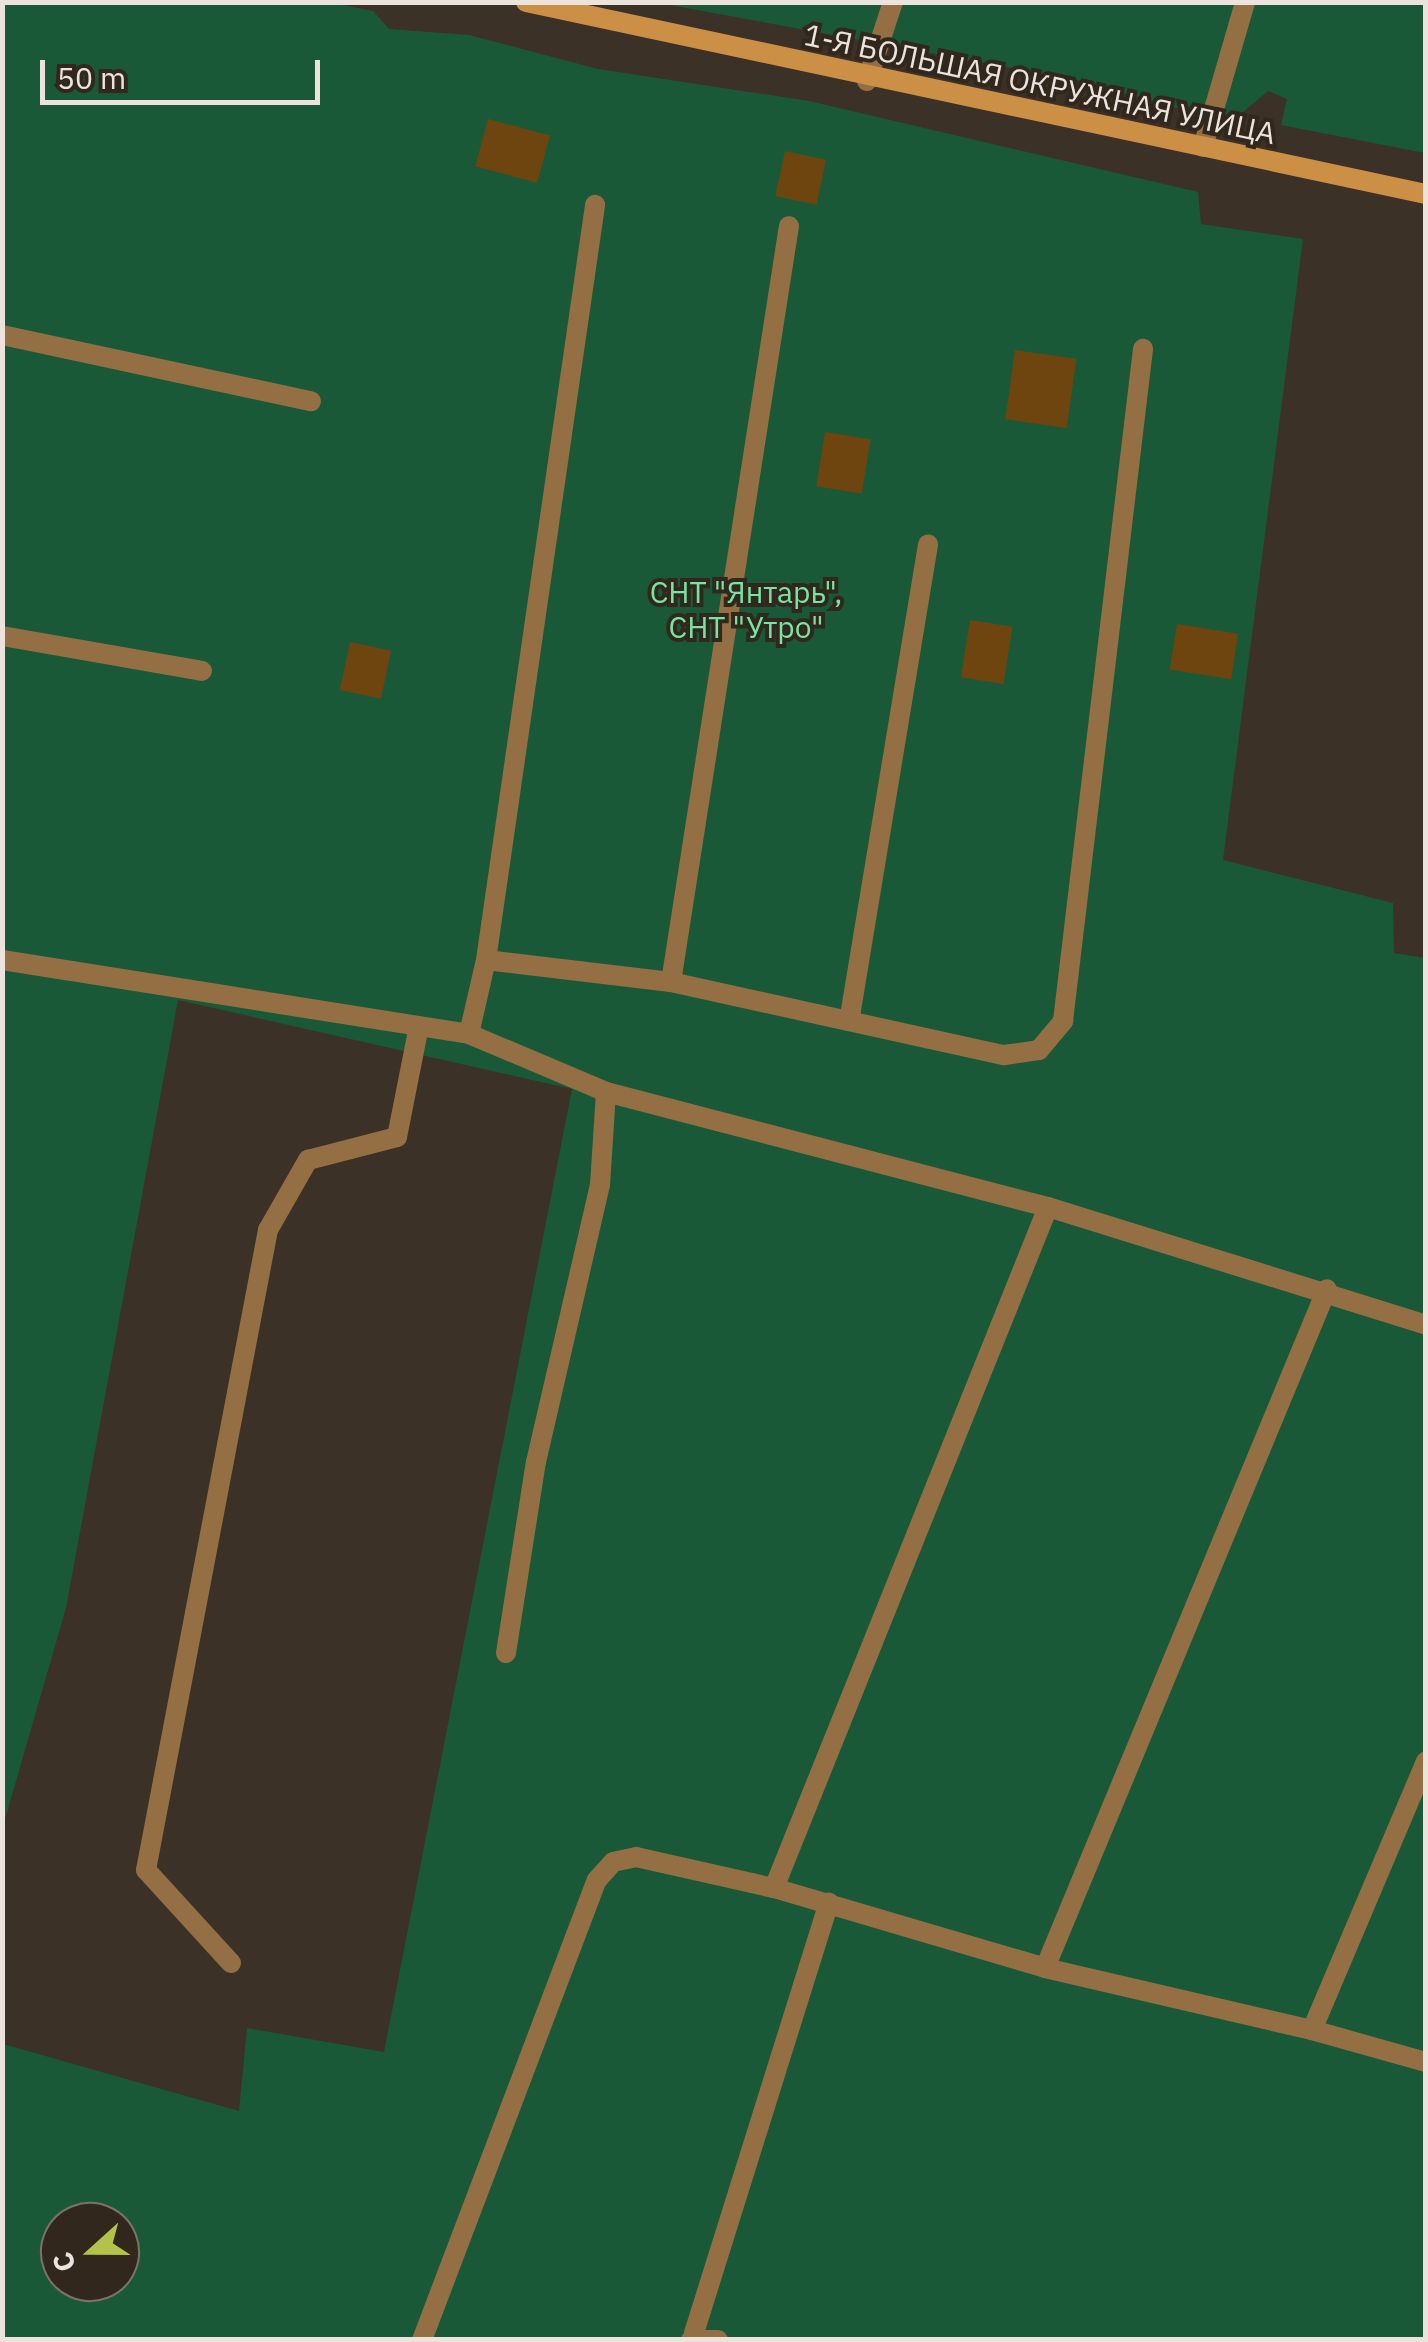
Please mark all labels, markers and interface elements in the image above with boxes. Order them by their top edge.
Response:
street label: 1-Я БОЛЬШАЯ ОКРУЖНАЯ УЛИЦА [801,16,1279,152]
scale bar [45,40,325,102]
text: 50 m [57,58,126,97]
park label: СНТ "Янтарь", СНТ "Утро" [650,574,842,644]
north arrow [40,2202,140,2302]
text: С [43,2247,84,2277]

